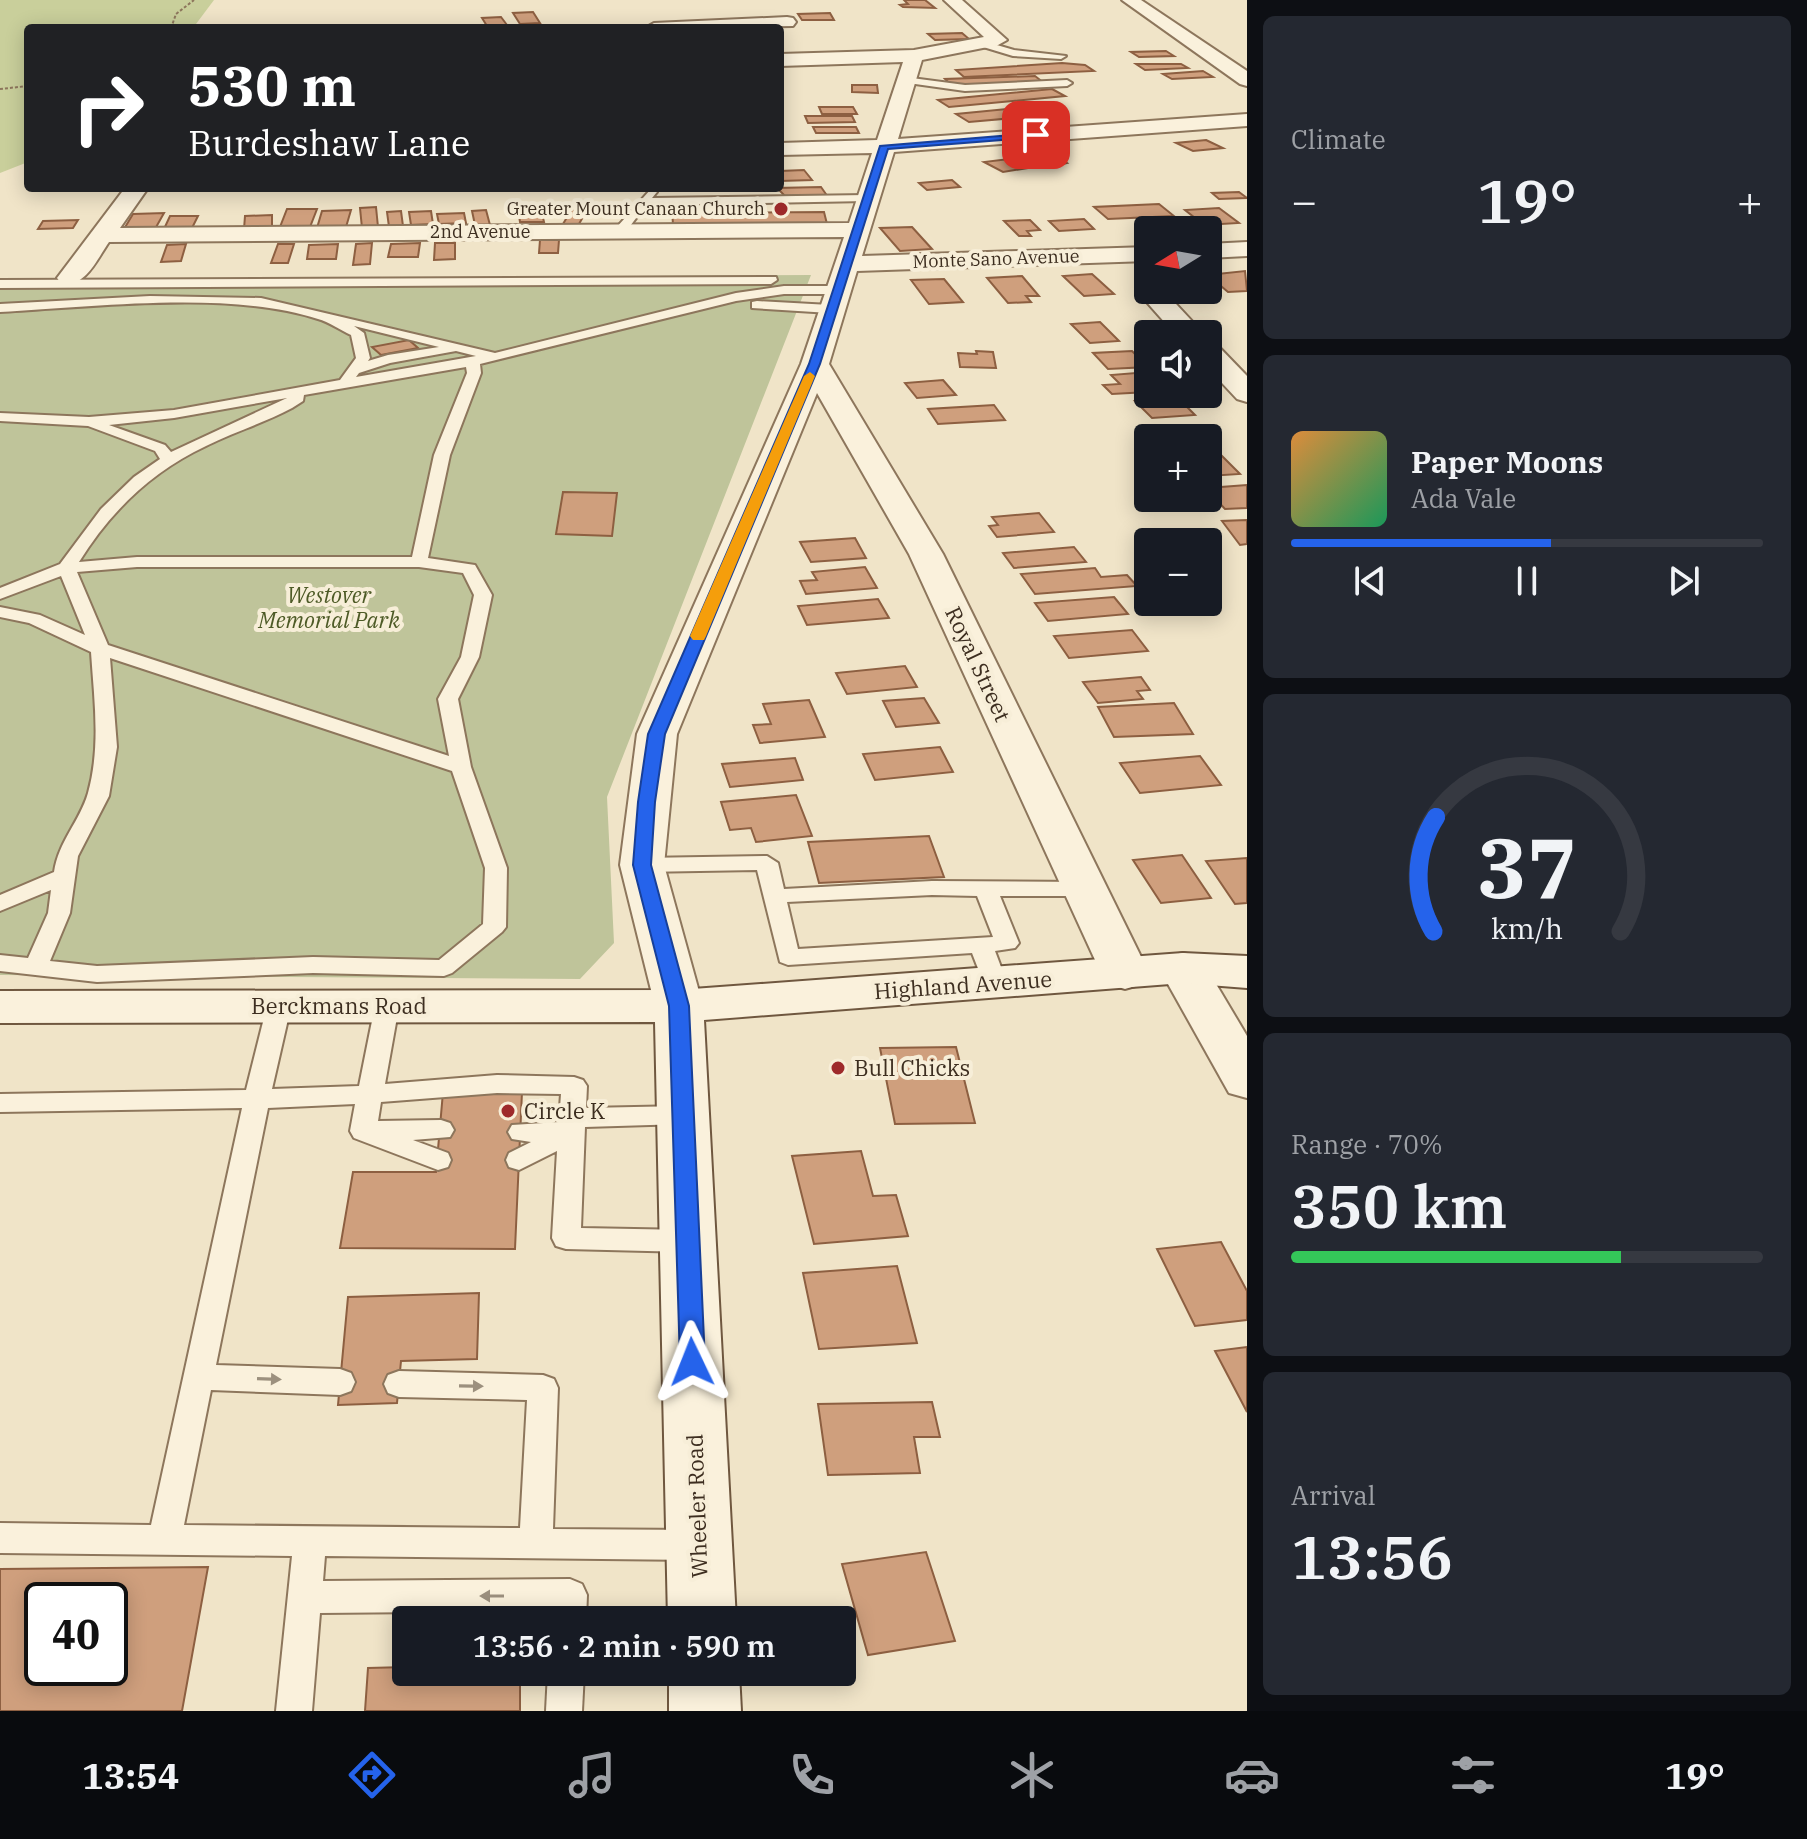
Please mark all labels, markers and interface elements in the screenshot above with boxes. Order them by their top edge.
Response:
text: 530 m [188,49,356,121]
icon: right [56,56,160,160]
pin [1002,101,1070,169]
icon: arrive [1014,113,1058,157]
text: Burdeshaw Lane [188,119,470,166]
text: Climate [1291,122,1386,156]
text: 19° [1477,161,1577,240]
text: − [1291,172,1317,229]
text: + [1737,172,1763,229]
place label: Greater Mount Canaan Church [507,197,765,220]
marker: Greater Mount Canaan Church [772,200,790,218]
north arrow [1134,216,1222,304]
map controls [1134,216,1222,616]
street label: 2nd Avenue [430,220,530,243]
street label: Monte Sano Avenue [912,244,1080,273]
button: sound [1134,320,1222,408]
button: + [1134,424,1222,512]
text: Paper Moons [1411,442,1603,481]
text: Ada Vale [1411,481,1516,515]
button: − [1134,528,1222,616]
icon: previous [1348,559,1392,603]
icon: pause [1505,559,1549,603]
icon: next [1662,559,1706,603]
park label: Westover Memorial Park [257,580,400,634]
street label: Royal Street [939,602,1018,726]
text: 37 [1477,812,1577,920]
text: km/h [1491,910,1563,947]
street label: Highland Avenue [873,964,1053,1005]
street label: Berckmans Road [251,991,427,1020]
place label: Bull Chicks [854,1053,970,1082]
marker: Bull Chicks [829,1059,847,1077]
place label: Circle K [524,1096,606,1125]
marker: Circle K [499,1102,517,1120]
text: Range · 70% [1291,1127,1443,1161]
text: 350 km [1291,1166,1507,1245]
position arrow [650,1320,734,1404]
one-way arrow [257,1373,282,1386]
one-way arrow [459,1380,484,1392]
street label: Wheeler Road [679,1433,714,1579]
text: Arrival [1291,1478,1376,1512]
text: 13:56 [1291,1517,1453,1596]
speed limit sign: 40 [24,1582,128,1686]
one-way arrow [479,1590,504,1602]
text: 13:56 · 2 min · 590 m [473,1626,775,1665]
icon: directions [344,1747,400,1803]
icon: music [564,1747,620,1803]
icon: phone [784,1747,840,1803]
icon: climate [1004,1747,1060,1803]
icon: car [1224,1747,1280,1803]
icon: filters [1445,1747,1501,1803]
text: 13:54 [82,1752,179,1799]
text: 19° [1665,1752,1725,1799]

